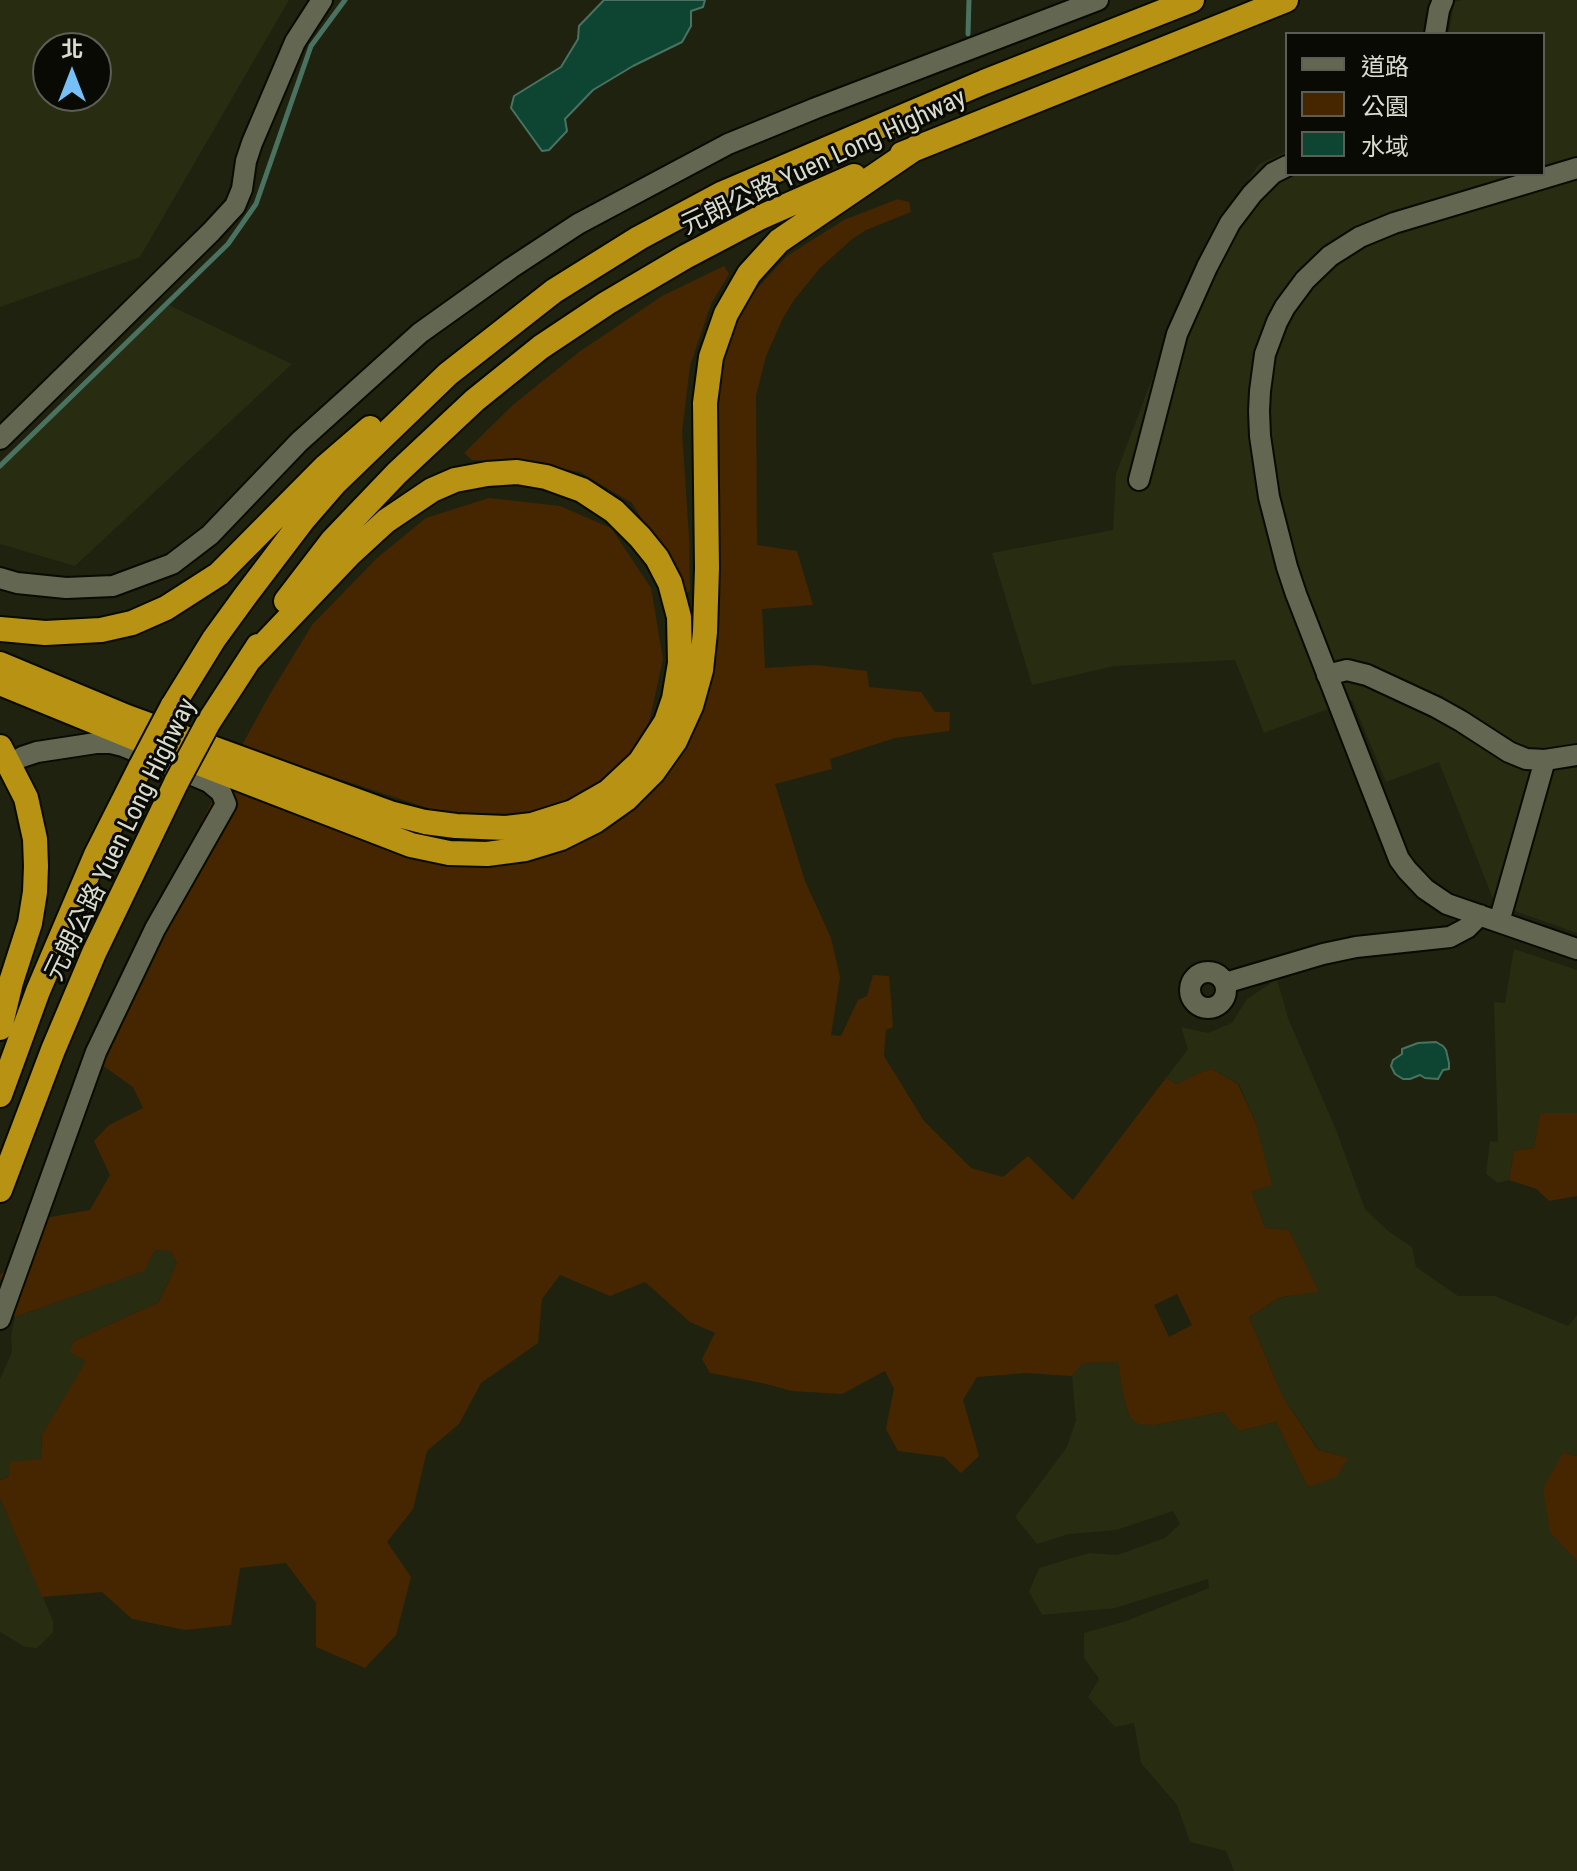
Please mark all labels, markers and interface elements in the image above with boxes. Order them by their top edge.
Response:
north arrow [32,32,112,112]
legend [1285,32,1545,176]
text: 北 [61,37,83,62]
text: 道路 [1361,53,1409,81]
street label: 元朗公路 Yuen Long Highway [677,83,971,243]
text: 公園 [1361,93,1409,121]
text: 水域 [1361,133,1409,161]
street label: 元朗公路 Yuen Long Highway [40,694,204,986]

